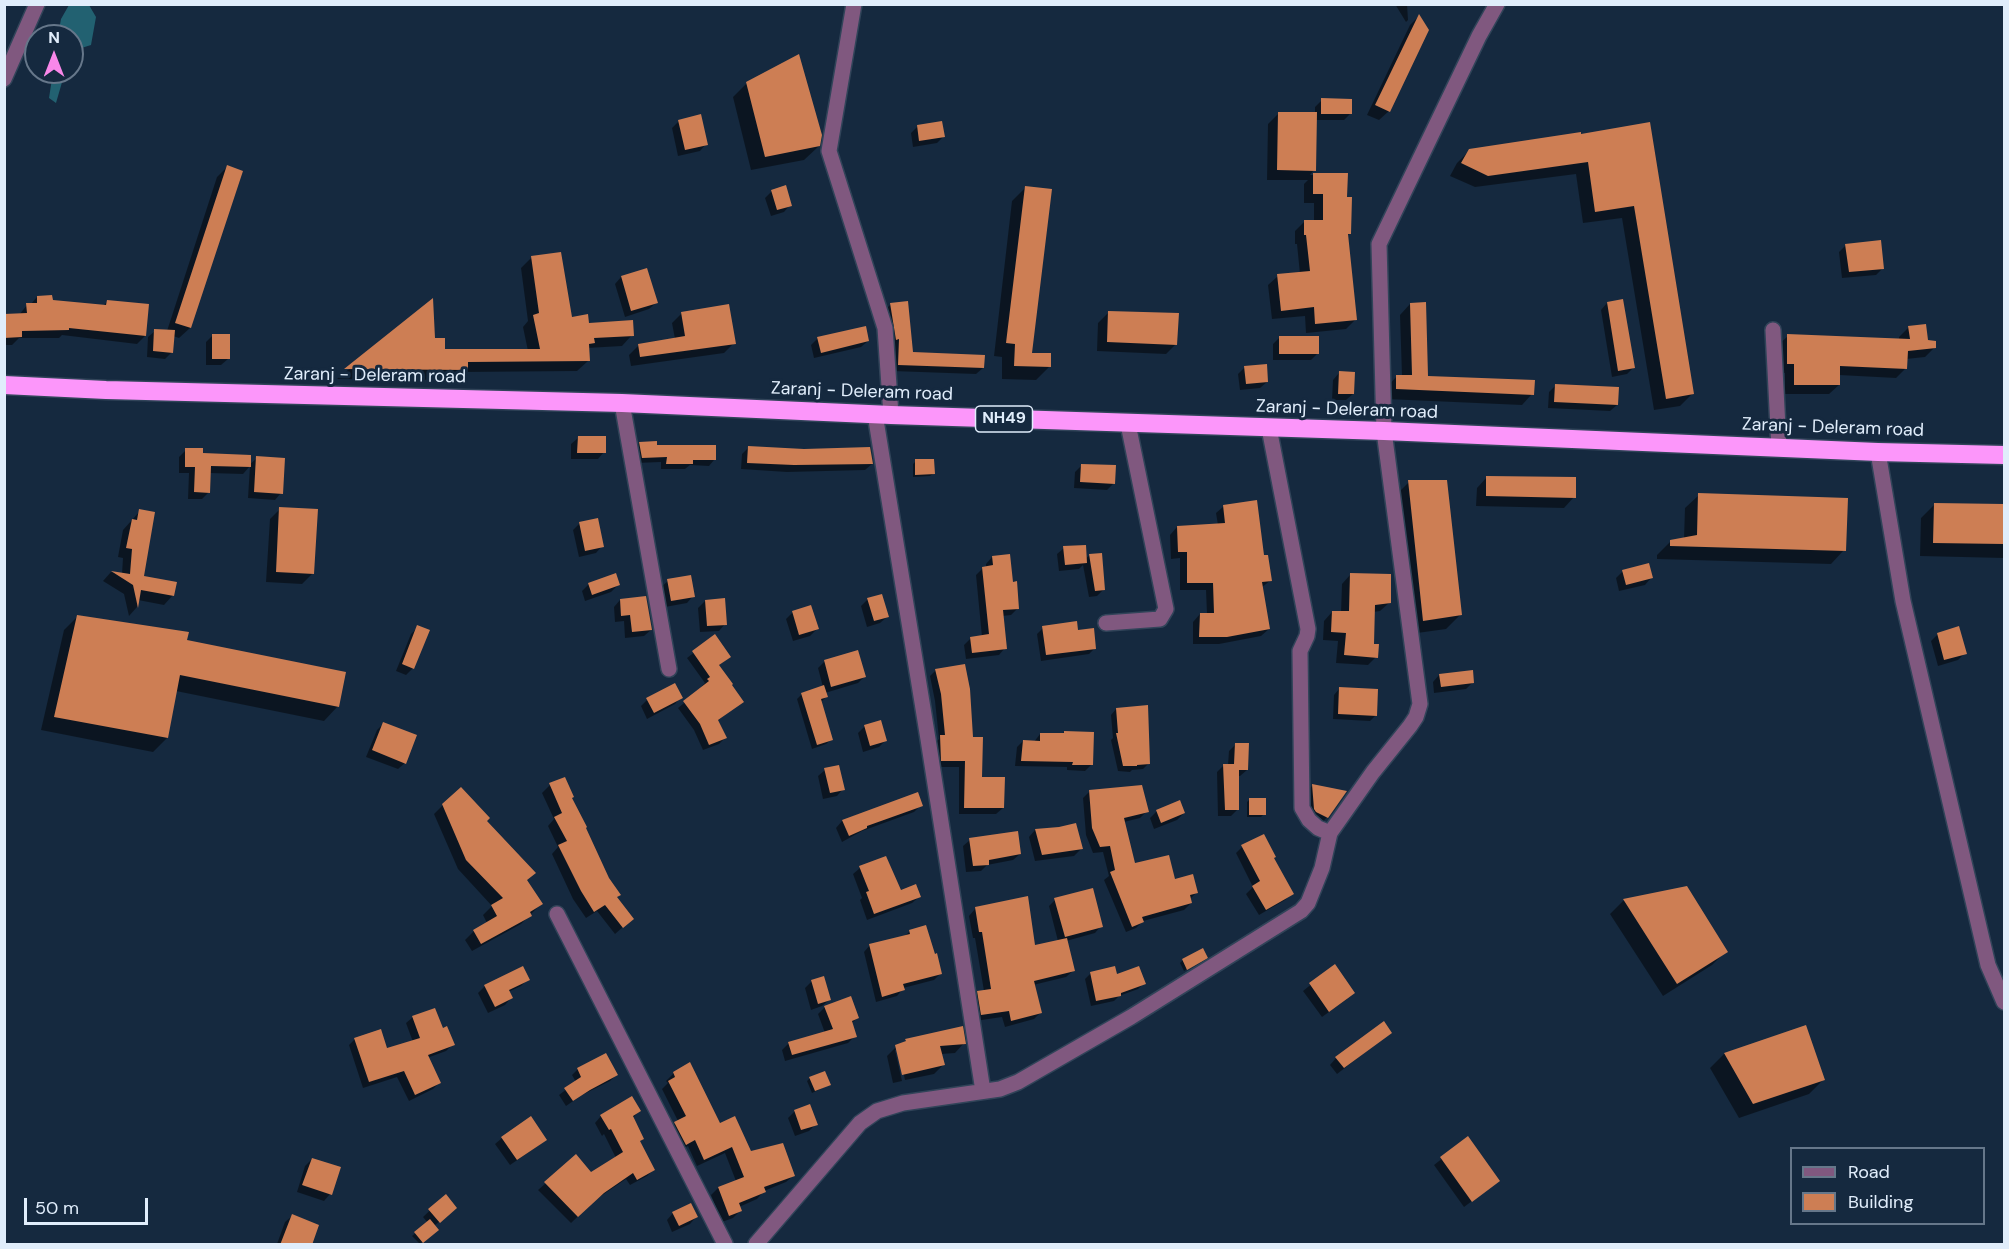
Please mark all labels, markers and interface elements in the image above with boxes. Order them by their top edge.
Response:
north arrow [24,24,84,84]
text: N [48,27,60,48]
street label: Zaranj - Deleram road [284,364,466,388]
street label: Zaranj - Deleram road [771,378,953,406]
street label: Zaranj - Deleram road [1256,396,1438,424]
road number: NH49 [976,406,1032,432]
street label: Zaranj - Deleram road [1742,414,1924,442]
legend [1790,1147,1985,1225]
text: Road [1848,1160,1890,1184]
scale bar [27,1186,152,1224]
text: Building [1848,1190,1913,1214]
text: 50 m [35,1196,79,1220]

